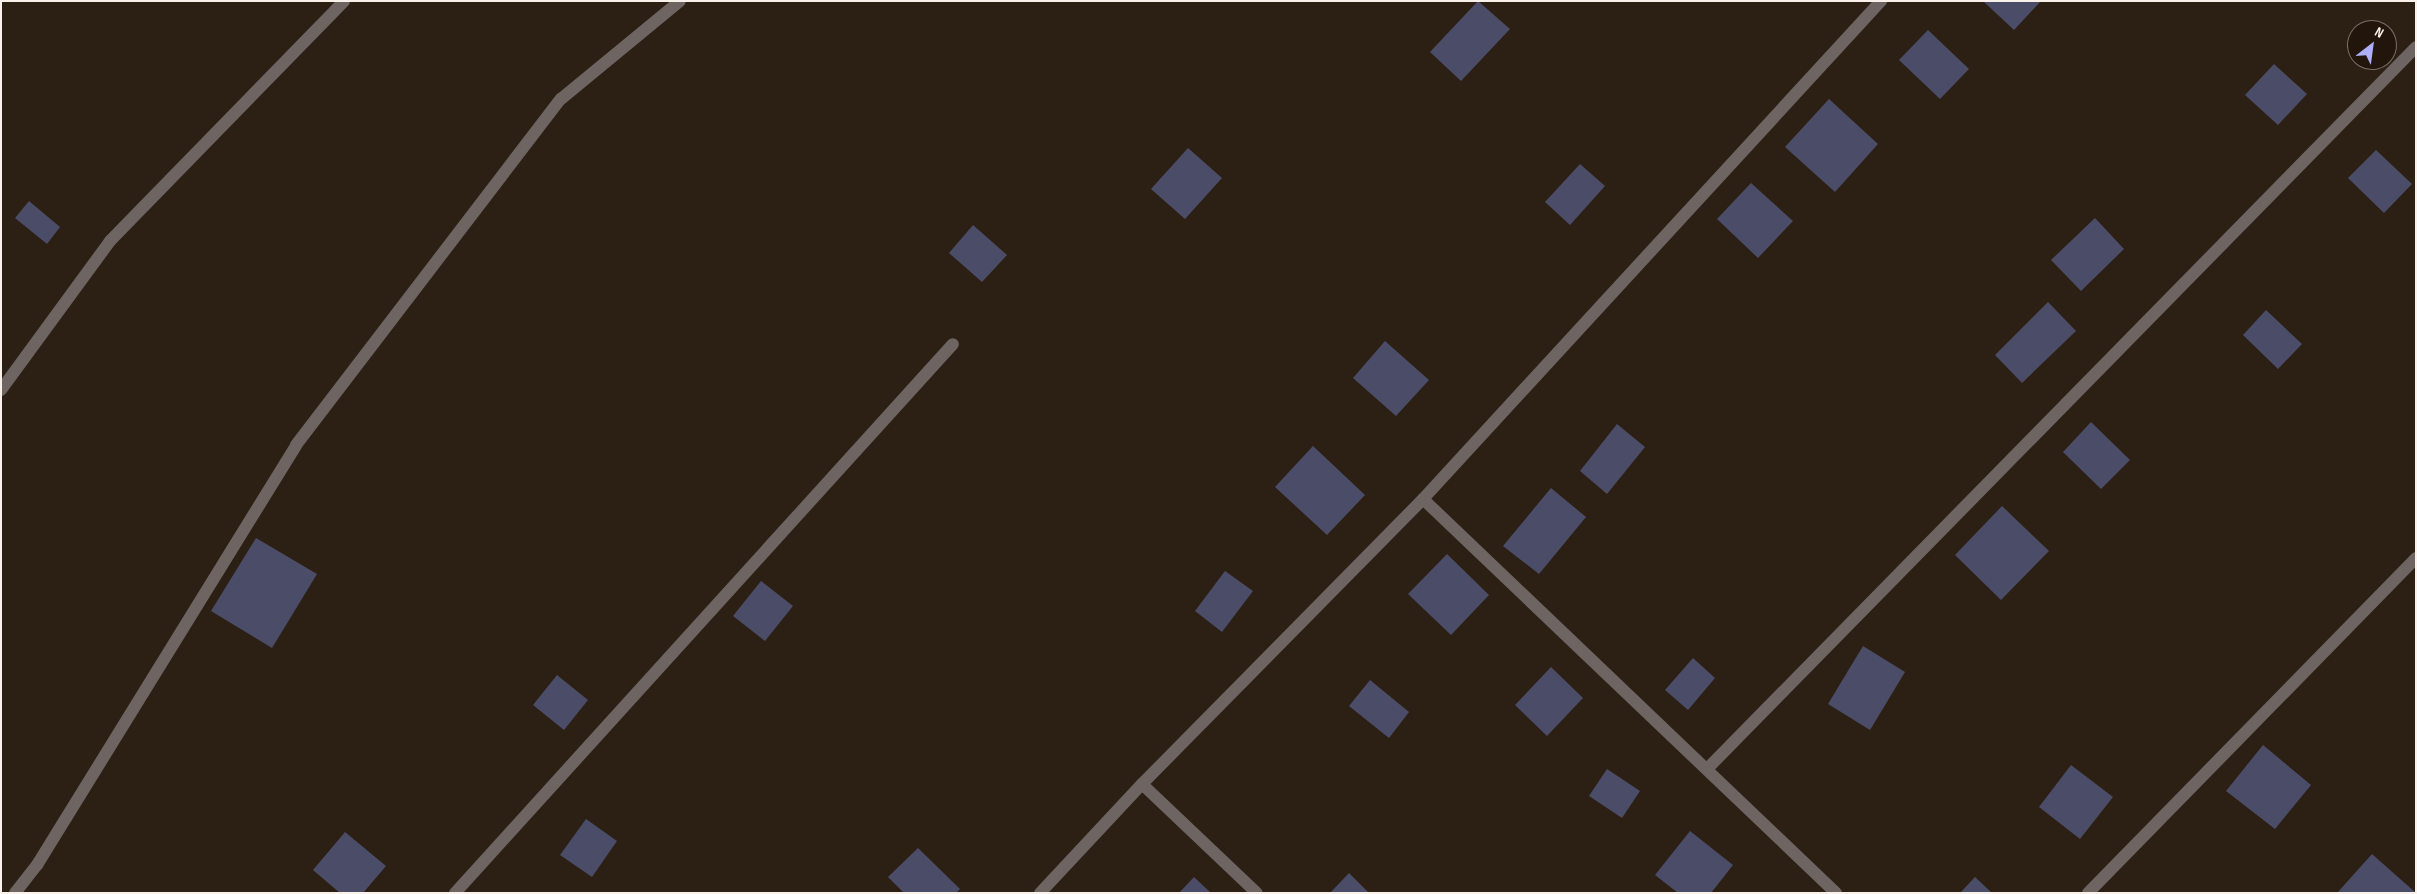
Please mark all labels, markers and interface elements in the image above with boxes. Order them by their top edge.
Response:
north arrow [2347,20,2397,70]
text: N [2372,23,2387,42]

